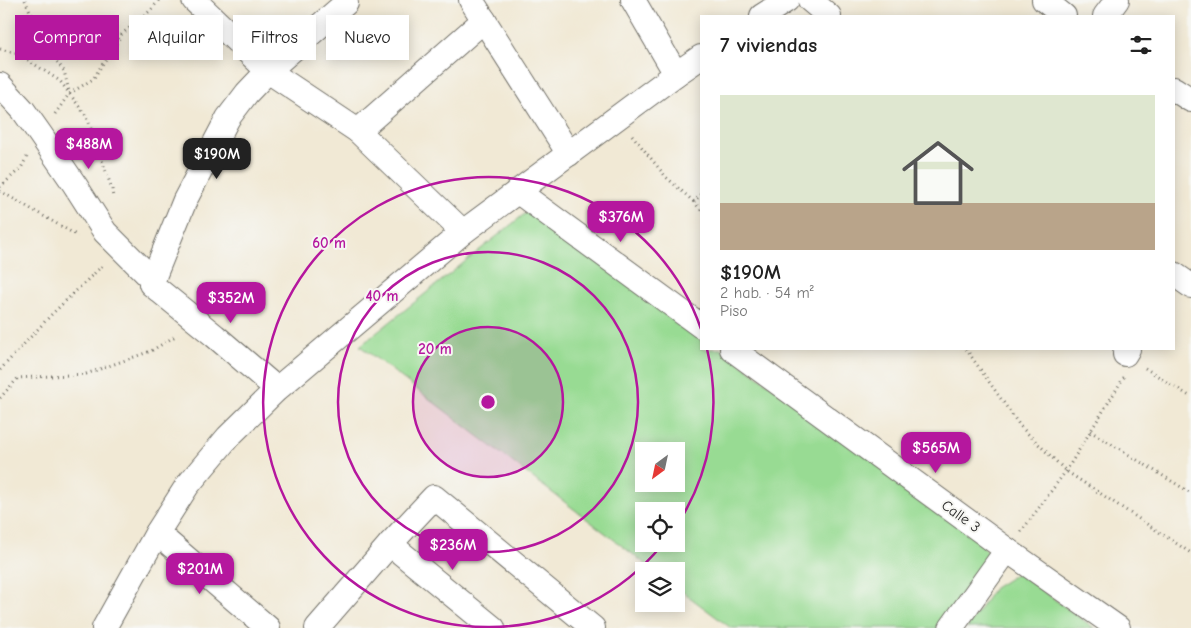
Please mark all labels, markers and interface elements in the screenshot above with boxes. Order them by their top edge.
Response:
chip: Comprar [15,15,119,60]
chip: Alquilar [129,15,223,60]
chip: Filtros [233,15,316,60]
chip: Nuevo [326,15,409,60]
icon: filters [1127,31,1155,59]
text: 7 viviendas [720,33,817,57]
pin: $488M [54,128,124,170]
icon: home [893,128,983,218]
text: $488M [66,135,112,153]
pin: $190M [182,138,252,180]
text: $190M [194,145,240,163]
pin: $376M [586,200,656,243]
text: $376M [598,208,644,226]
text: 60 m [312,234,346,252]
text: $190M [720,260,781,284]
pin: $352M [196,282,266,324]
text: 2 hab. · 54 m² [720,284,814,302]
text: 40 m [366,287,399,305]
text: $352M [208,289,254,307]
text: Piso [720,302,748,320]
text: 20 m [418,340,452,358]
centre of rings [479,393,497,411]
pin: $565M [901,432,971,474]
text: $565M [912,439,960,457]
north arrow [635,442,685,492]
map controls [635,442,685,612]
street label: Calle 3 [938,496,984,536]
button: locate [635,502,685,552]
pin: $236M [418,528,488,571]
text: $236M [430,536,476,554]
pin: $201M [165,552,235,595]
text: $201M [177,560,223,578]
button: layers [635,562,685,612]

